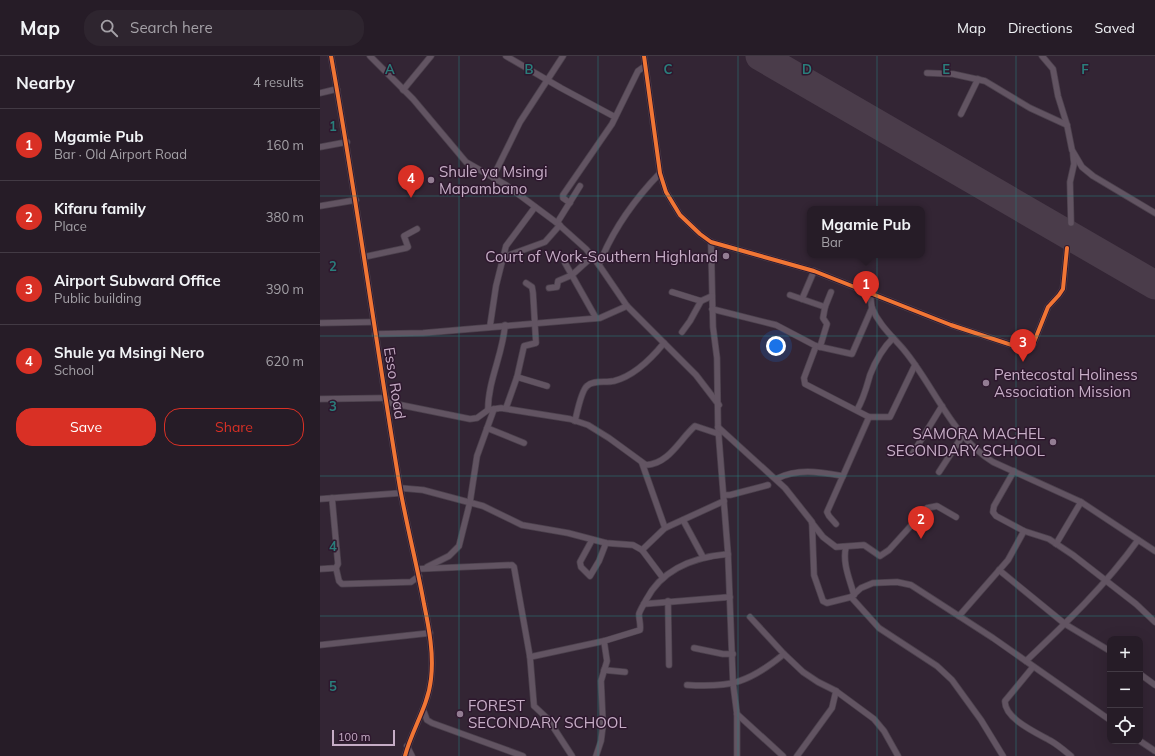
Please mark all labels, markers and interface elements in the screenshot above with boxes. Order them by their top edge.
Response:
search box [84,10,364,46]
text: Map [20,16,60,40]
icon: search [98,17,120,39]
text: Search here [130,18,213,37]
text: Map [957,19,986,37]
text: Directions [1008,19,1073,37]
text: Saved [1095,19,1135,37]
text: A [385,61,395,77]
text: B [525,61,534,77]
text: C [664,61,673,77]
text: D [802,61,812,77]
text: E [942,61,950,77]
text: F [1081,61,1089,77]
text: Nearby [16,72,75,93]
text: 4 results [253,74,304,90]
text: 1 [329,118,337,134]
text: Mgamie Pub [54,127,144,146]
text: 1 [25,137,33,153]
text: 160 m [266,137,304,153]
text: Bar · Old Airport Road [54,146,187,162]
place label: Shule ya Msingi Mapambano [439,162,547,198]
pin: 4 [398,165,424,198]
marker: Shule ya Msingi Mapambano [426,175,436,185]
text: Kifaru family [54,199,146,218]
popup [807,206,925,258]
text: 2 [25,209,33,225]
text: 380 m [266,209,304,225]
text: Mgamie Pub [821,215,911,234]
text: Place [54,218,87,234]
text: Bar [821,234,843,250]
place label: Court of Work-Southern Highland [485,247,718,266]
marker: Court of Work-Southern Highland [721,251,731,261]
text: 2 [329,258,337,274]
text: Airport Subward Office [54,271,221,290]
pin: 1 [853,271,879,304]
text: 3 [25,281,33,297]
text: 390 m [266,281,304,297]
text: Public building [54,290,142,306]
pin: 3 [1010,329,1036,362]
your location [766,336,786,356]
text: Shule ya Msingi Nero [54,343,204,362]
street label: Esso Road [380,346,410,420]
text: 4 [25,353,33,369]
text: 620 m [266,353,304,369]
text: School [54,362,94,378]
place label: Pentecostal Holiness Association Mission [994,365,1138,401]
marker: Pentecostal Holiness Association Mission [981,378,991,388]
text: 3 [329,398,337,414]
button: Save [16,408,156,446]
button: Share [164,408,304,446]
place label: SAMORA MACHEL SECONDARY SCHOOL [886,424,1045,460]
marker: SAMORA MACHEL SECONDARY SCHOOL [1048,437,1058,447]
pin: 2 [908,506,934,539]
text: 4 [329,538,337,554]
map controls [1107,636,1143,744]
button: + [1107,636,1143,672]
button: − [1107,672,1143,708]
text: 5 [329,678,337,694]
place label: FOREST SECONDARY SCHOOL [468,696,627,732]
button: locate [1107,708,1143,744]
marker: FOREST SECONDARY SCHOOL [455,709,465,719]
scale bar [332,728,395,747]
text: 100 m [338,730,370,744]

